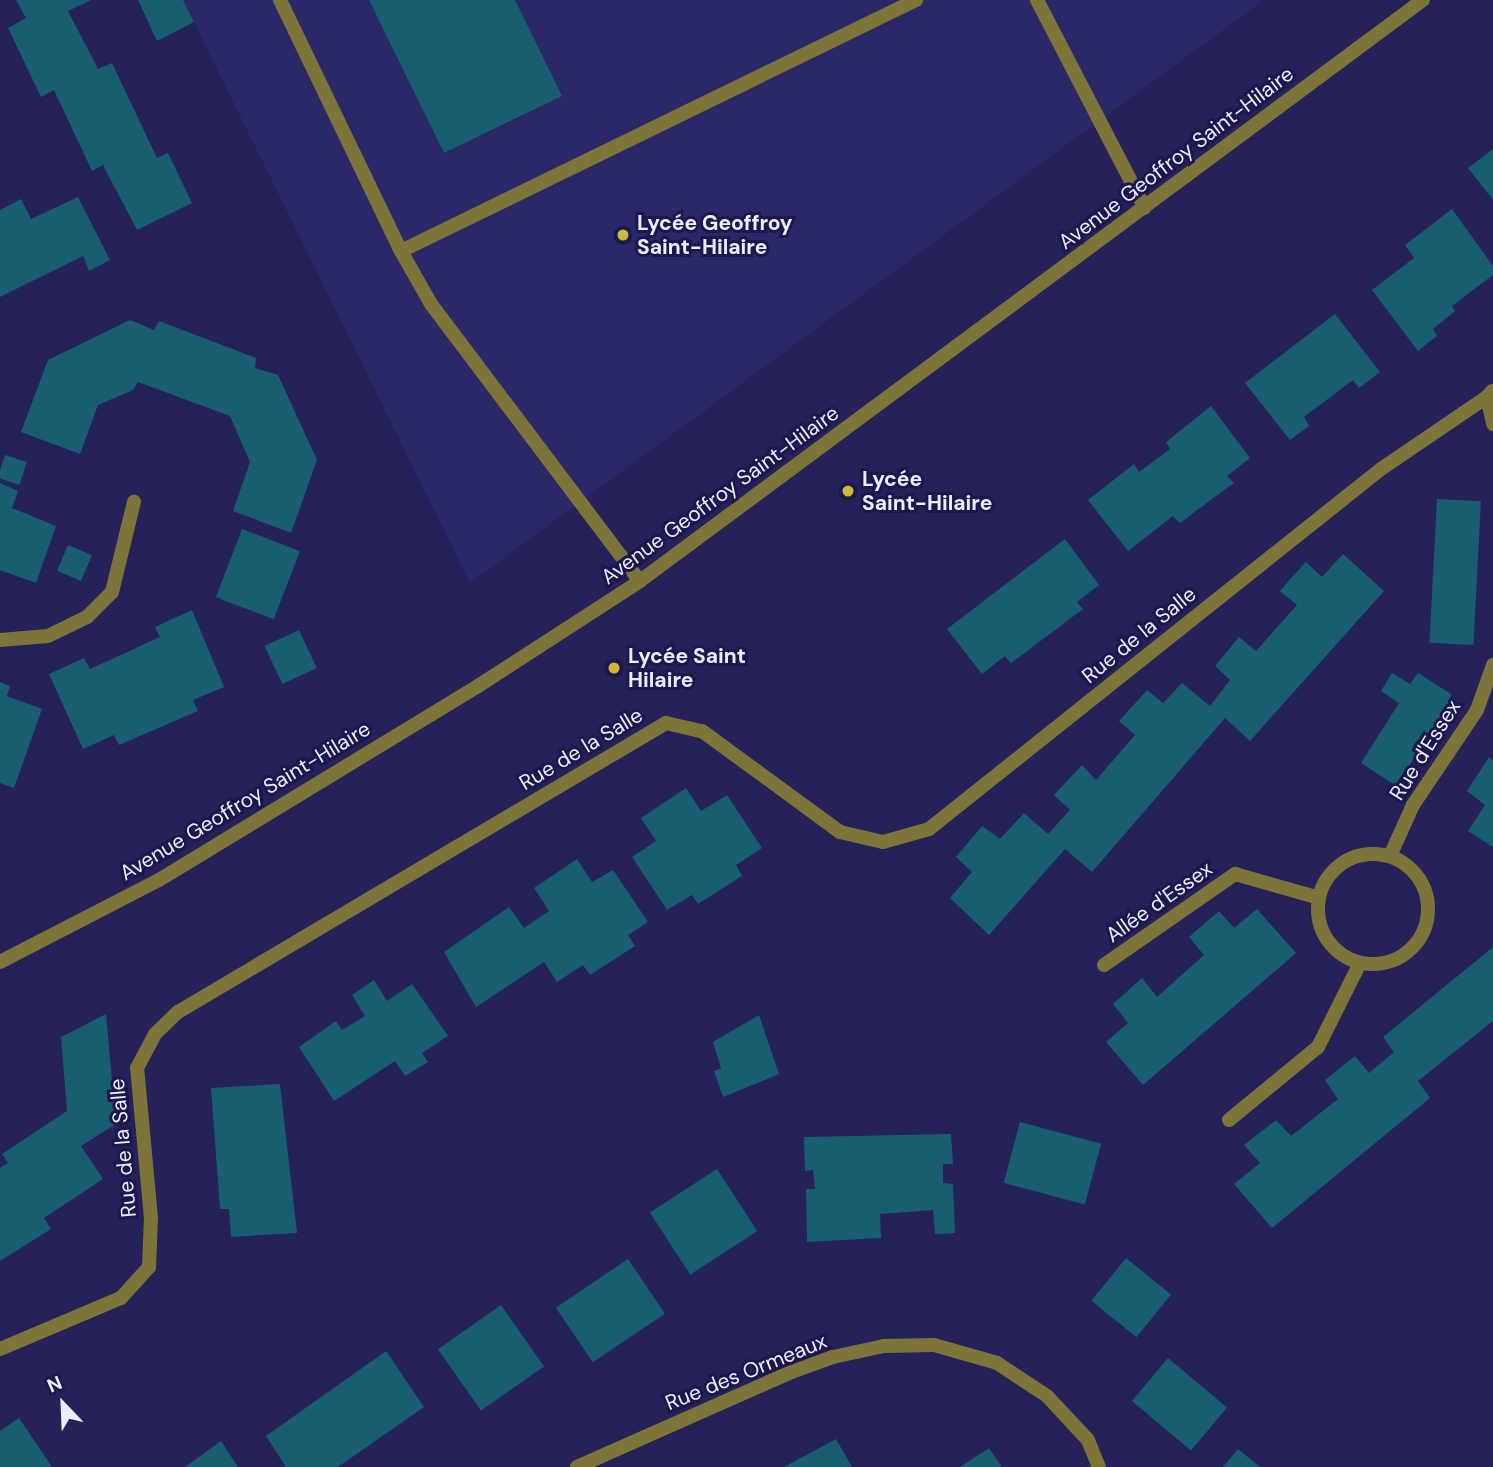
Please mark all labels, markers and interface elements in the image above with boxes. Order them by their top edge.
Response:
street label: Avenue Geoffroy Saint-Hilaire [1053,61,1299,255]
place label: Lycée Geoffroy Saint-Hilaire [637,210,792,260]
marker: Lycée Geoffroy Saint-Hilaire [615,227,631,243]
street label: Avenue Geoffroy Saint-Hilaire [596,400,844,590]
place label: Lycée Saint-Hilaire [862,466,992,516]
marker: Lycée Saint-Hilaire [840,483,856,499]
street label: Rue de la Salle [1077,581,1201,689]
place label: Lycée Saint Hilaire [628,643,746,693]
marker: Lycée Saint Hilaire [606,660,622,676]
street label: Rue d'Essex [1384,695,1466,805]
street label: Rue de la Salle [515,702,647,796]
street label: Avenue Geoffroy Saint-Hilaire [115,716,375,886]
street label: Allée d'Essex [1101,856,1217,948]
street label: Rue de la Salle [104,1078,142,1218]
street label: Rue des Ormeaux [662,1328,830,1416]
north arrow [28,1369,98,1439]
text: N [43,1370,66,1398]

